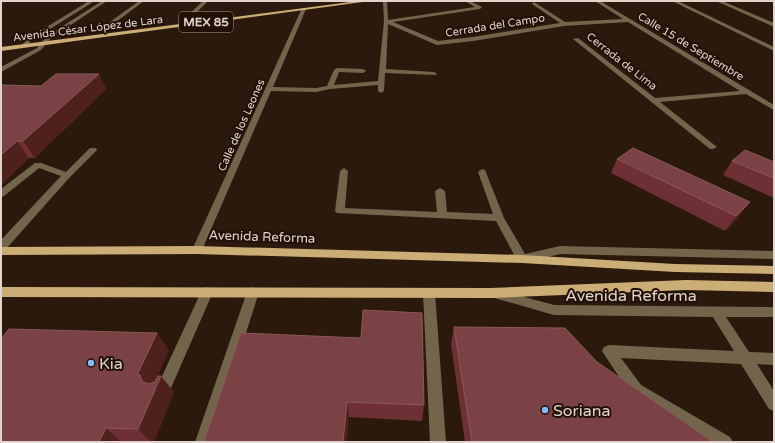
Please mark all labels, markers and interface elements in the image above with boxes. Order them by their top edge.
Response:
street label: Calle 15 de Septiembre [635,10,746,83]
street label: Cerrada del Campo [444,11,546,40]
road number: MEX 85 [179,12,233,32]
street label: Avenida César López de Lara [12,13,164,44]
street label: Cerrada de Lima [584,30,659,93]
street label: Calle de los Leones [215,77,268,173]
street label: Avenida Reforma [208,227,316,247]
street label: Avenida Reforma [565,286,697,306]
place label: Kia [99,354,123,374]
marker: Kia [86,358,96,368]
place label: Soriana [553,401,610,421]
marker: Soriana [540,405,550,415]

